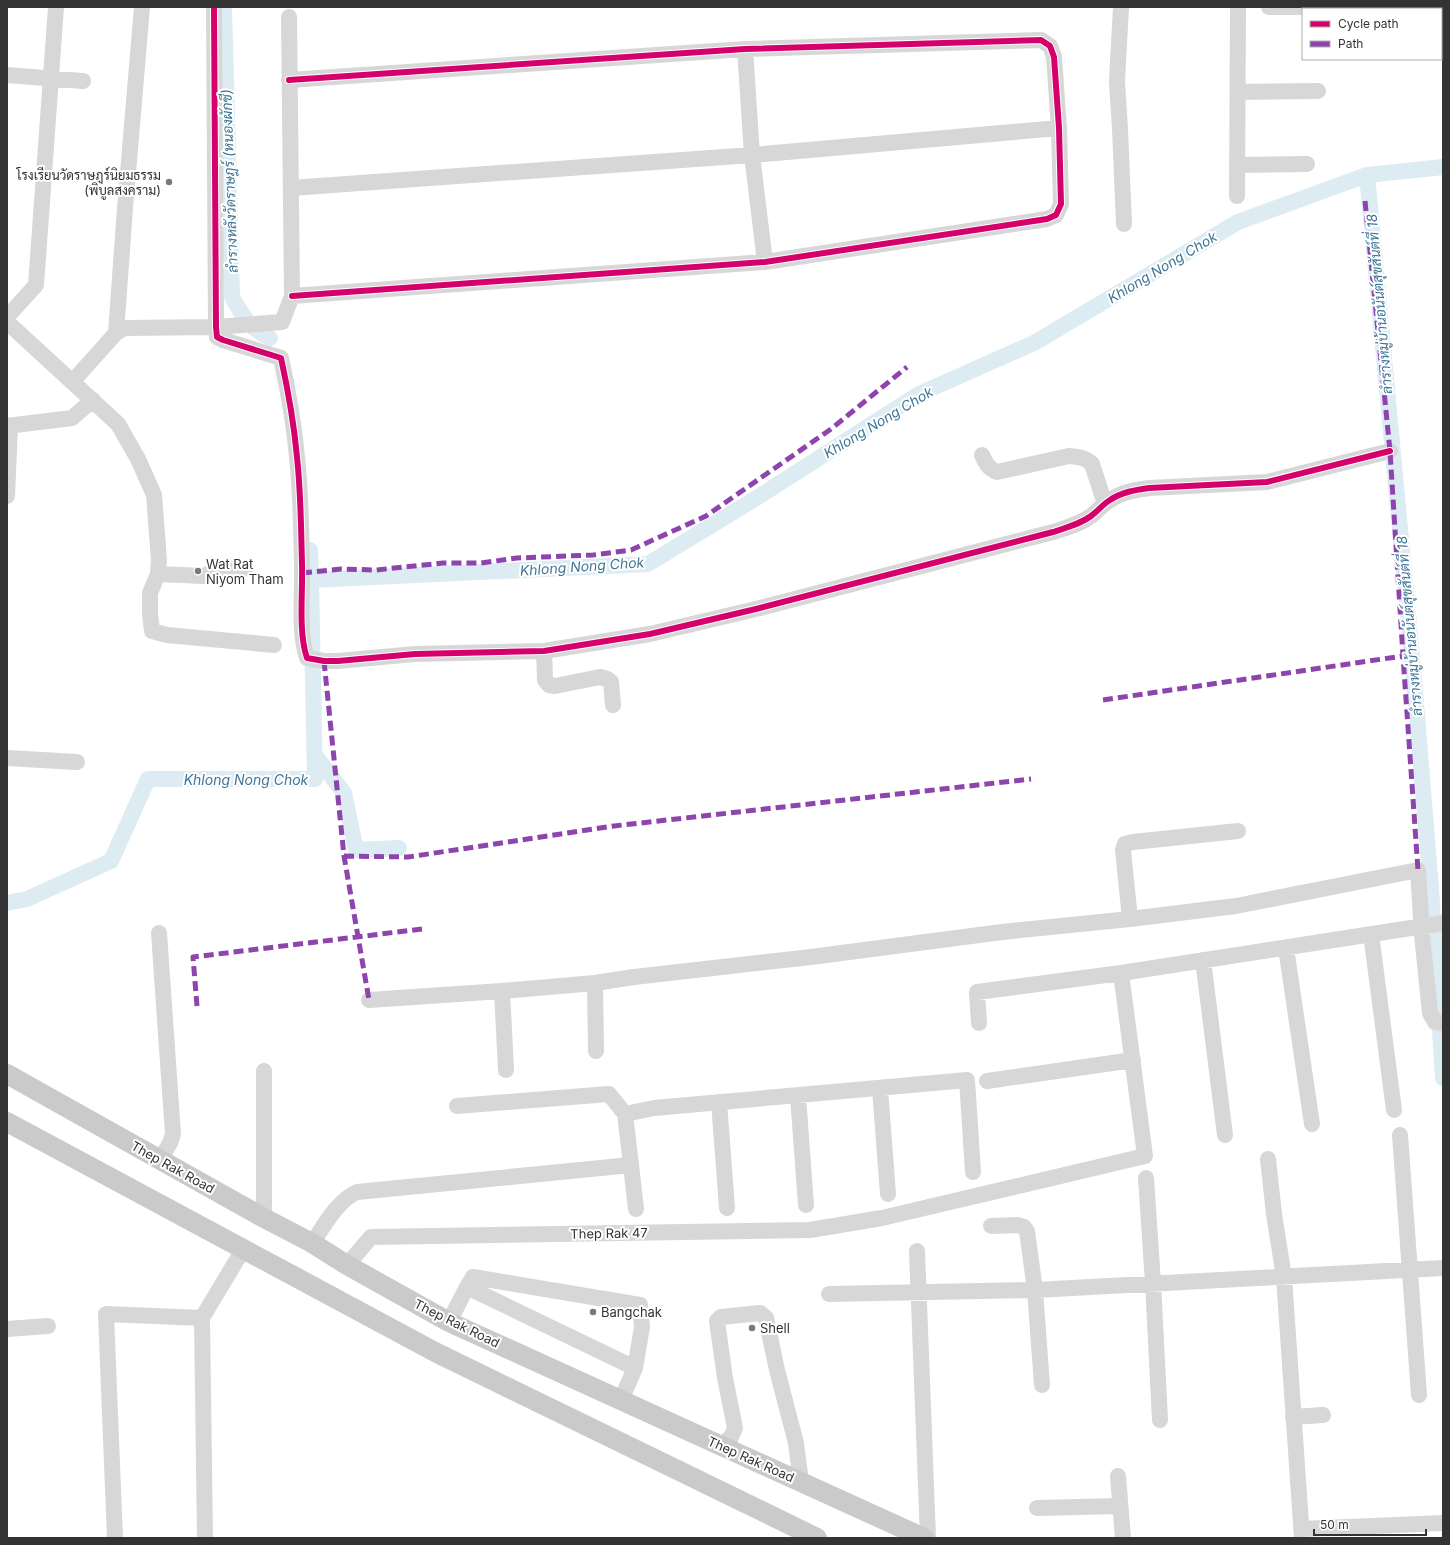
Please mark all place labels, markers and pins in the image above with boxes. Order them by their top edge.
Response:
place label: โรงเรียนวัดราษฎร์นิยมธรรม (พิบูลสงคราม) [16,166,161,200]
marker: โรงเรียนวัดราษฎร์นิยมธรรม (พิบูลสงคราม) [164,177,174,187]
place label: Wat Rat Niyom Tham [206,556,284,587]
marker: Wat Rat Niyom Tham [193,566,203,576]
place label: Bangchak [601,1304,662,1320]
marker: Bangchak [588,1307,598,1317]
place label: Shell [760,1320,790,1336]
marker: Shell [747,1323,757,1333]

